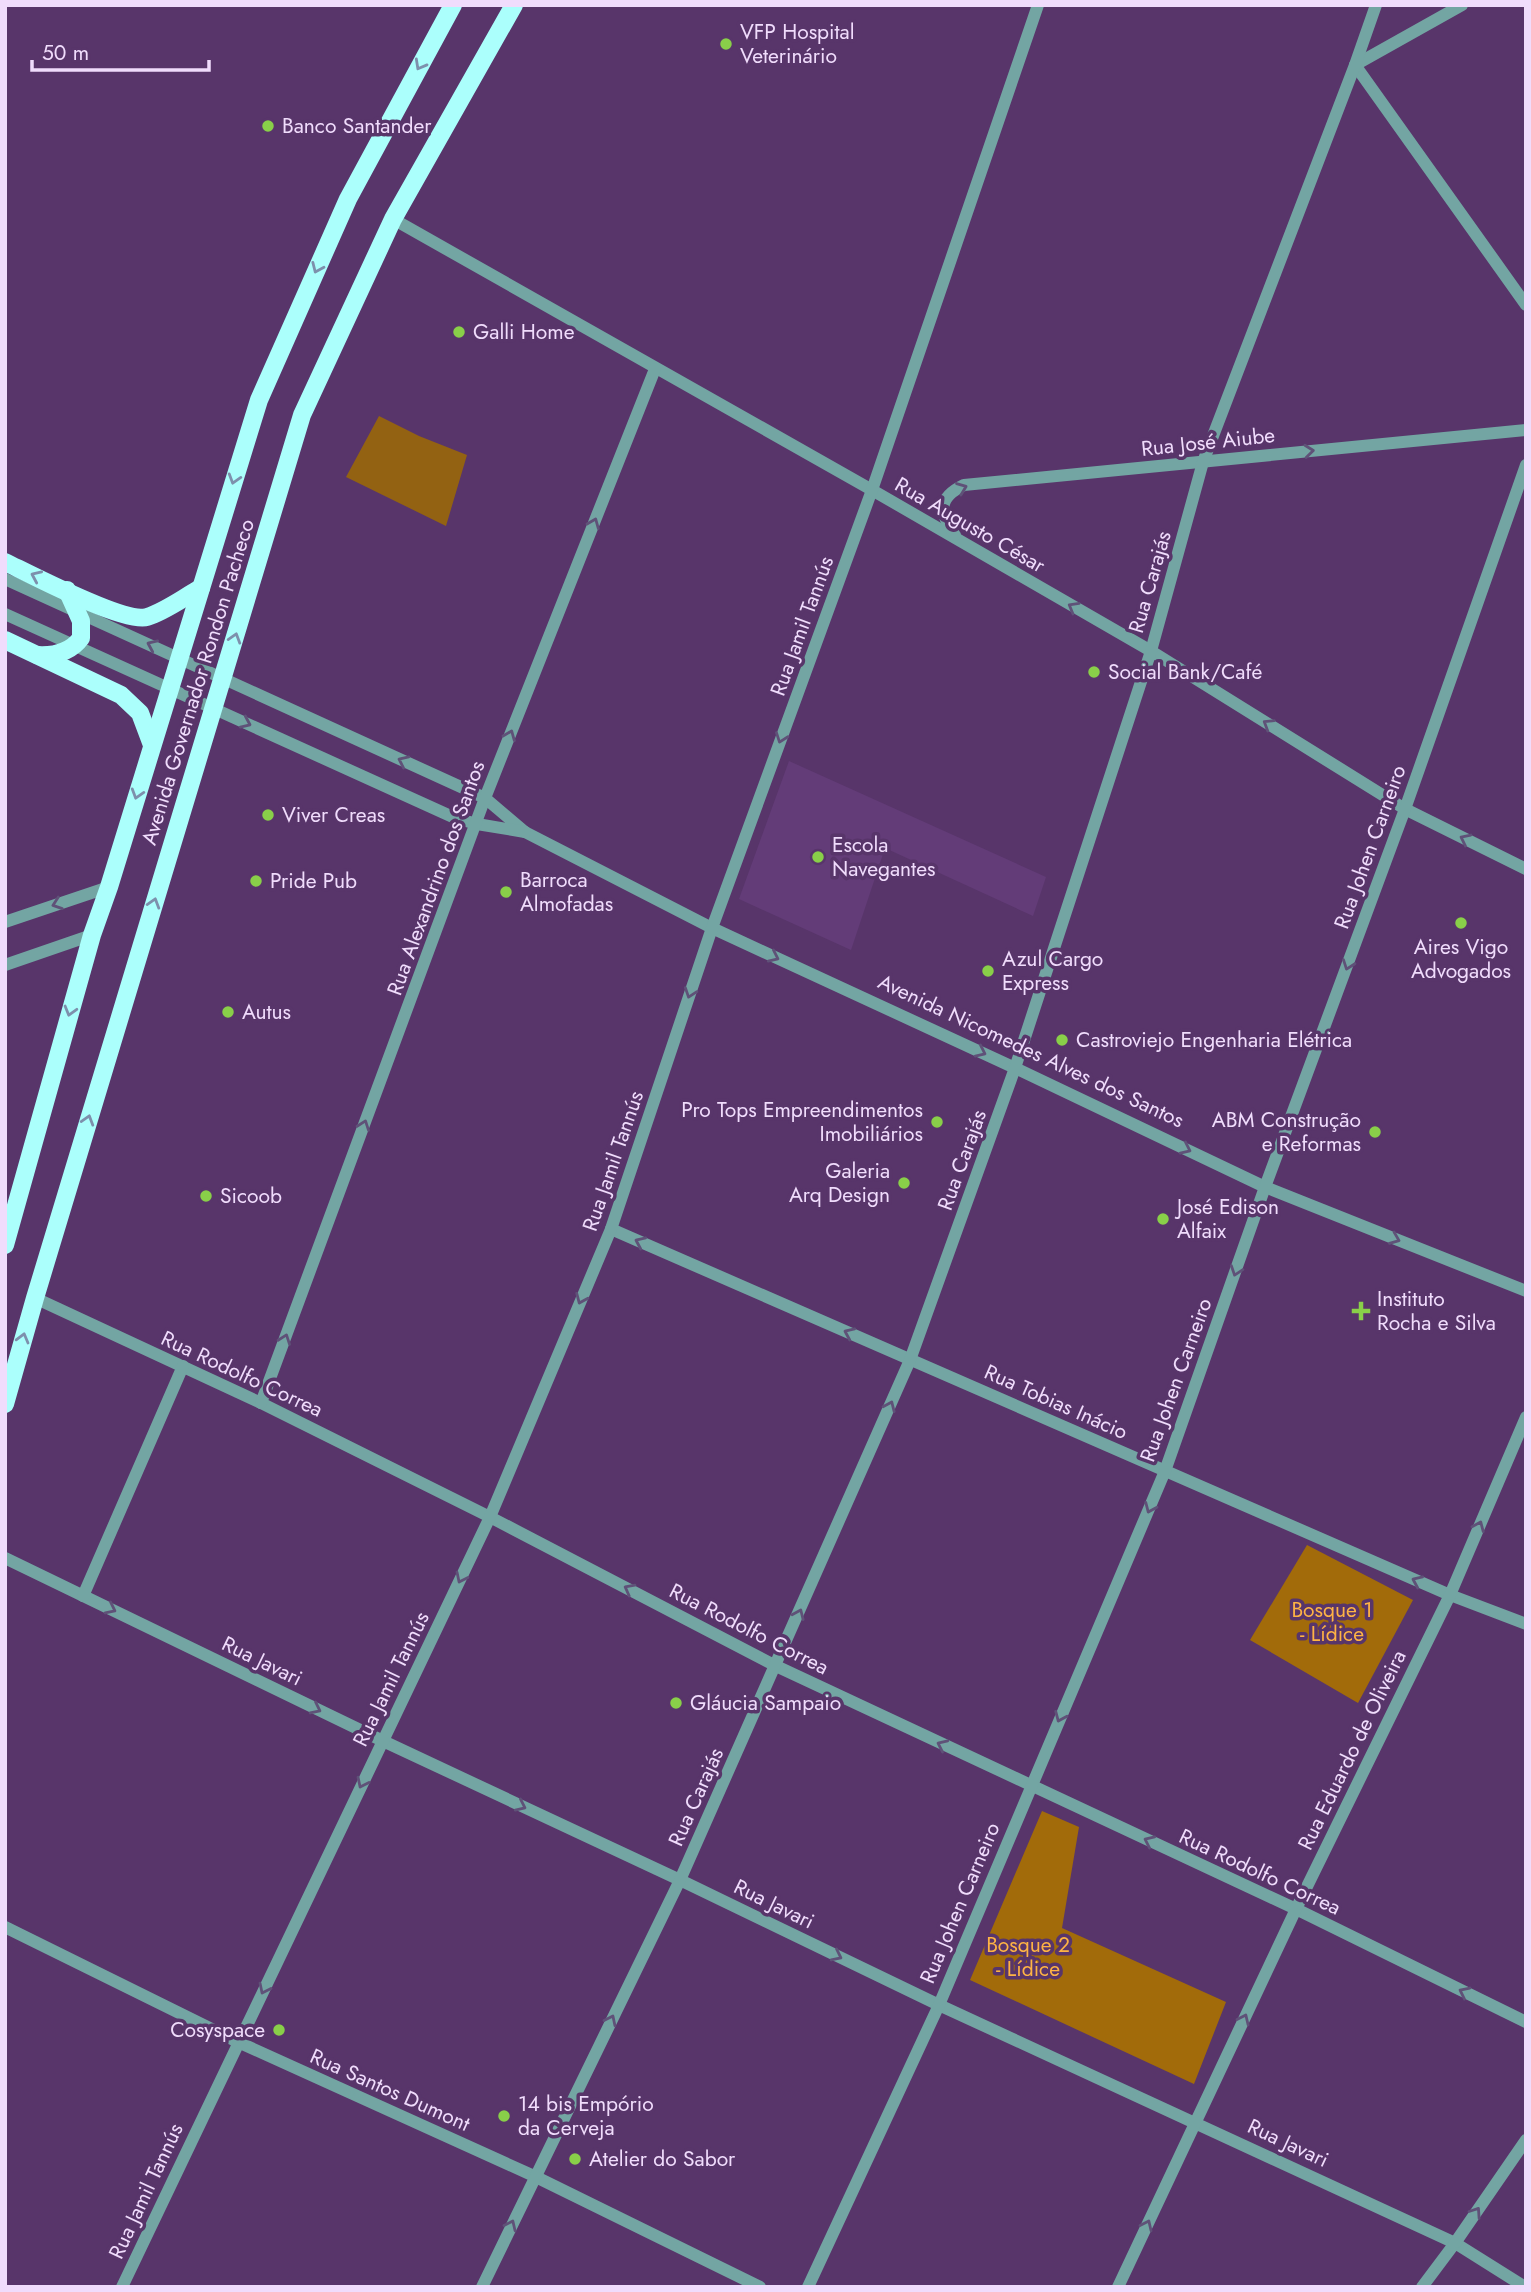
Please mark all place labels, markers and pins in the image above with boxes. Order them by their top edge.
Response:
place label: VFP Hospital Veterinário [740,17,855,71]
marker: VFP Hospital Veterinário [718,36,734,52]
place label: Banco Santander [282,111,432,141]
marker: Banco Santander [260,118,276,134]
place label: Galli Home [473,317,575,347]
marker: Galli Home [451,324,467,340]
place label: Social Bank/Café [1108,657,1262,687]
marker: Social Bank/Café [1086,664,1102,680]
place label: Viver Creas [282,800,385,830]
marker: Viver Creas [260,807,276,823]
place label: Escola Navegantes [832,830,935,884]
marker: Escola Navegantes [810,849,826,865]
place label: Barroca Almofadas [520,865,613,919]
place label: Pride Pub [270,866,357,896]
marker: Pride Pub [248,873,264,889]
marker: Barroca Almofadas [498,884,514,900]
marker: Aires Vigo Advogados [1453,915,1469,931]
place label: Aires Vigo Advogados [1411,932,1511,986]
place label: Azul Cargo Express [1002,944,1103,998]
marker: Azul Cargo Express [980,963,996,979]
place label: Autus [242,997,291,1027]
marker: Autus [220,1004,236,1020]
place label: Castroviejo Engenharia Elétrica [1076,1025,1352,1055]
marker: Castroviejo Engenharia Elétrica [1054,1032,1070,1048]
place label: Pro Tops Empreendimentos Imobiliários [681,1095,923,1149]
place label: ABM Construção e Reformas [1212,1105,1361,1159]
marker: Pro Tops Empreendimentos Imobiliários [929,1114,945,1130]
marker: ABM Construção e Reformas [1367,1124,1383,1140]
place label: Galeria Arq Design [789,1156,890,1210]
marker: Galeria Arq Design [896,1175,912,1191]
place label: Sicoob [220,1181,282,1211]
marker: Sicoob [198,1188,214,1204]
place label: José Edison Alfaix [1174,1192,1279,1246]
marker: José Edison Alfaix [1155,1211,1171,1227]
place label: Instituto Rocha e Silva [1377,1284,1496,1338]
marker: Instituto Rocha e Silva [1351,1301,1371,1321]
place label: Gláucia Sampaio [690,1688,841,1718]
marker: Gláucia Sampaio [668,1695,684,1711]
place label: Cosyspace [170,2015,265,2045]
marker: Cosyspace [271,2022,287,2038]
place label: 14 bis Empório da Cerveja [518,2089,654,2143]
marker: 14 bis Empório da Cerveja [496,2108,512,2124]
place label: Atelier do Sabor [589,2144,736,2174]
marker: Atelier do Sabor [567,2151,583,2167]

